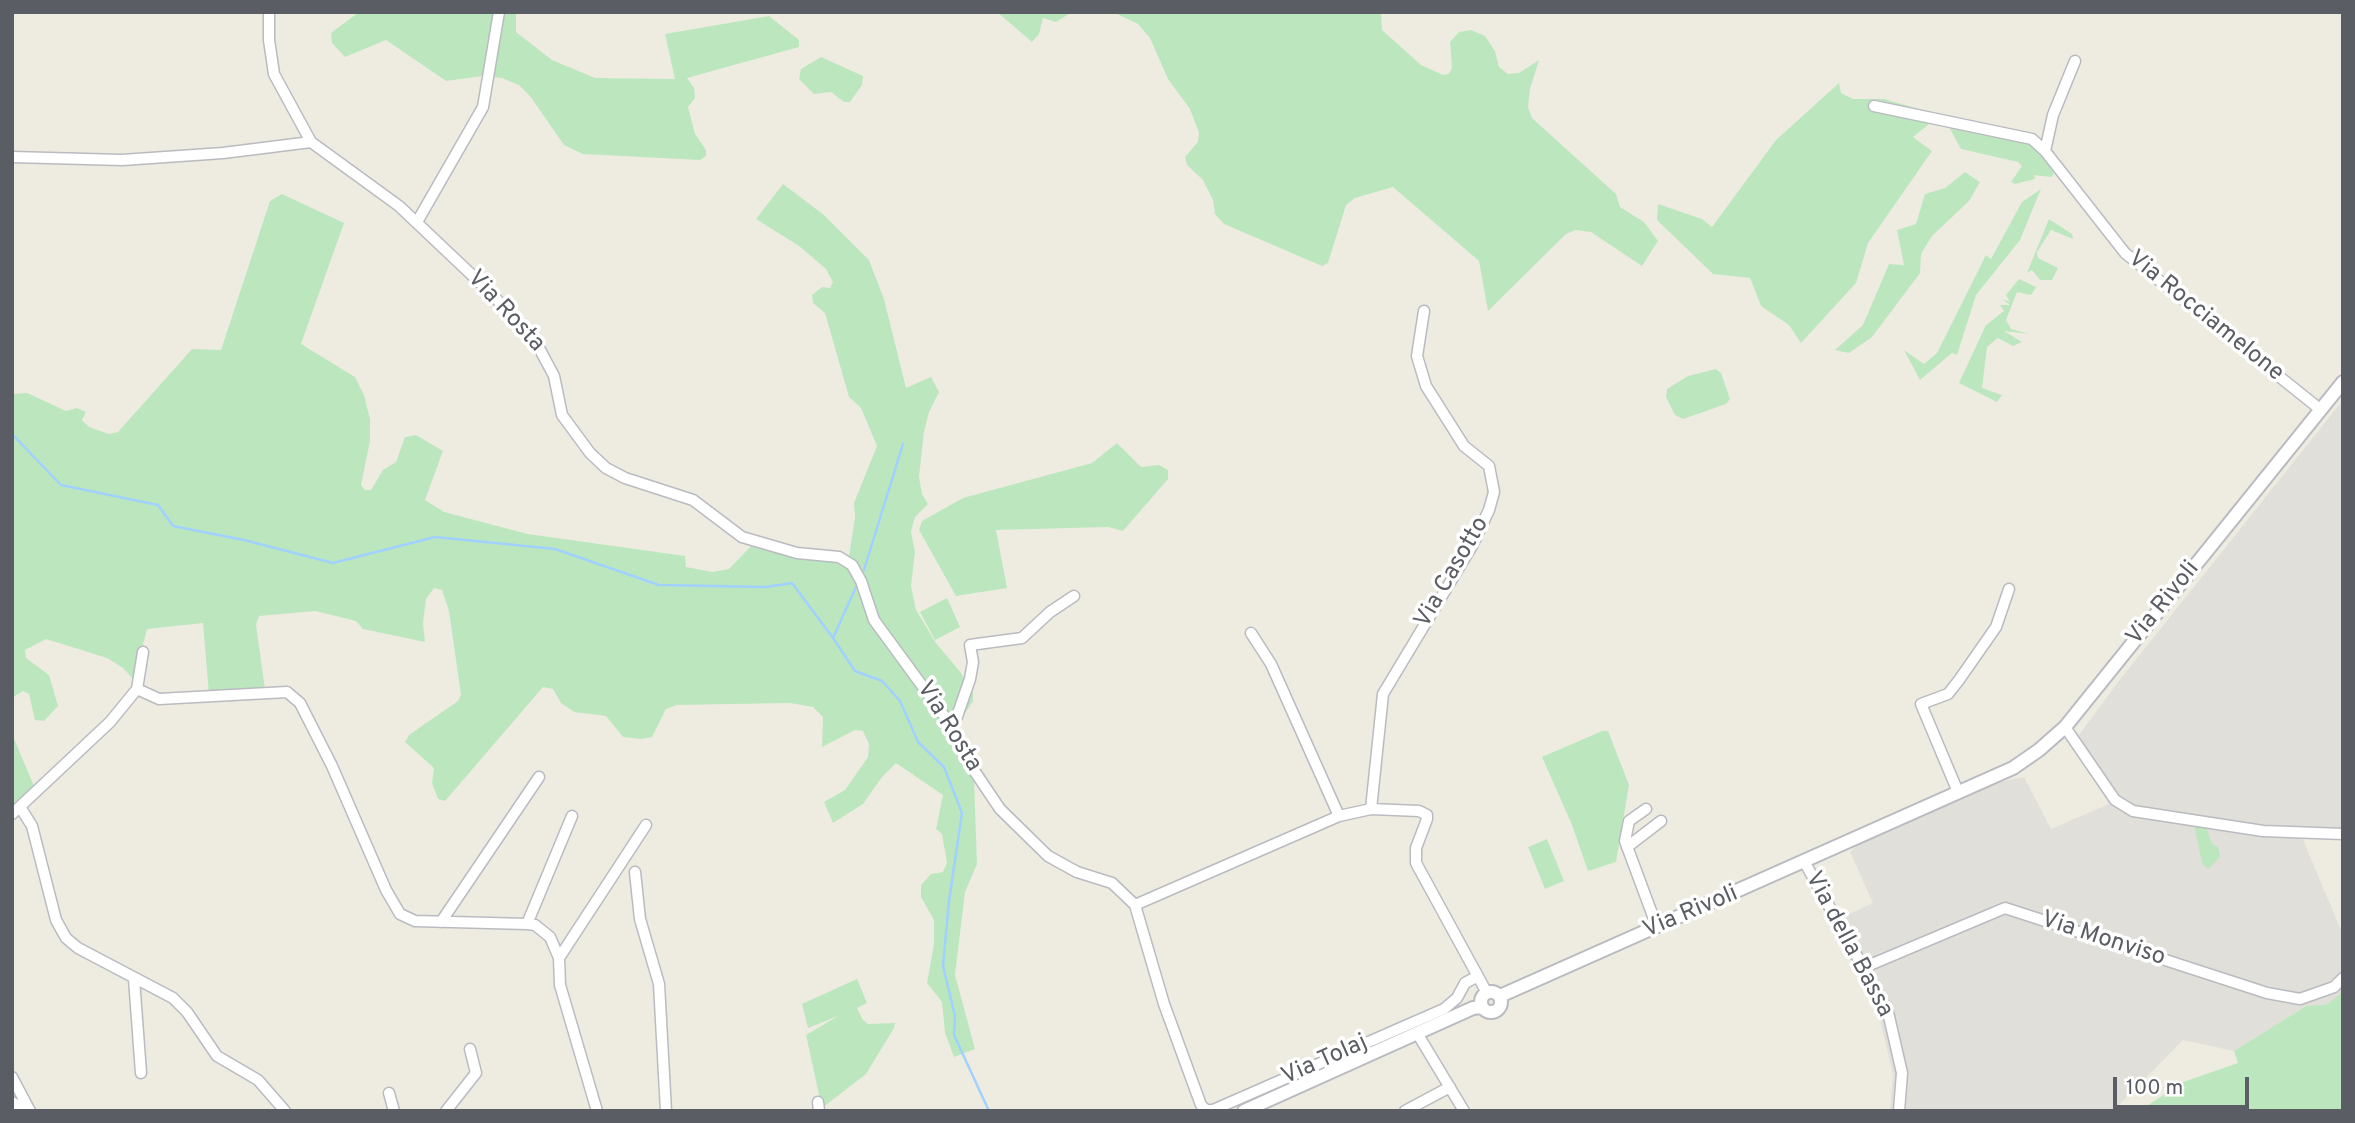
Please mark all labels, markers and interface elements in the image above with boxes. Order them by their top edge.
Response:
street label: Via Rocciamelone [2121,245,2289,389]
street label: Via Rosta [460,265,550,359]
street label: Via Casotto [1410,512,1496,634]
street label: Via Rivoli [2121,556,2207,652]
street label: Via Rosta [909,677,987,777]
street label: Via della Bassa [1798,867,1898,1023]
street label: Via Rivoli [1639,880,1743,946]
street label: Via Monviso [2037,906,2169,974]
street label: Via Tolaj [1278,1029,1372,1093]
scale bar [2117,1064,2254,1108]
text: 100 m [2126,1075,2183,1102]

